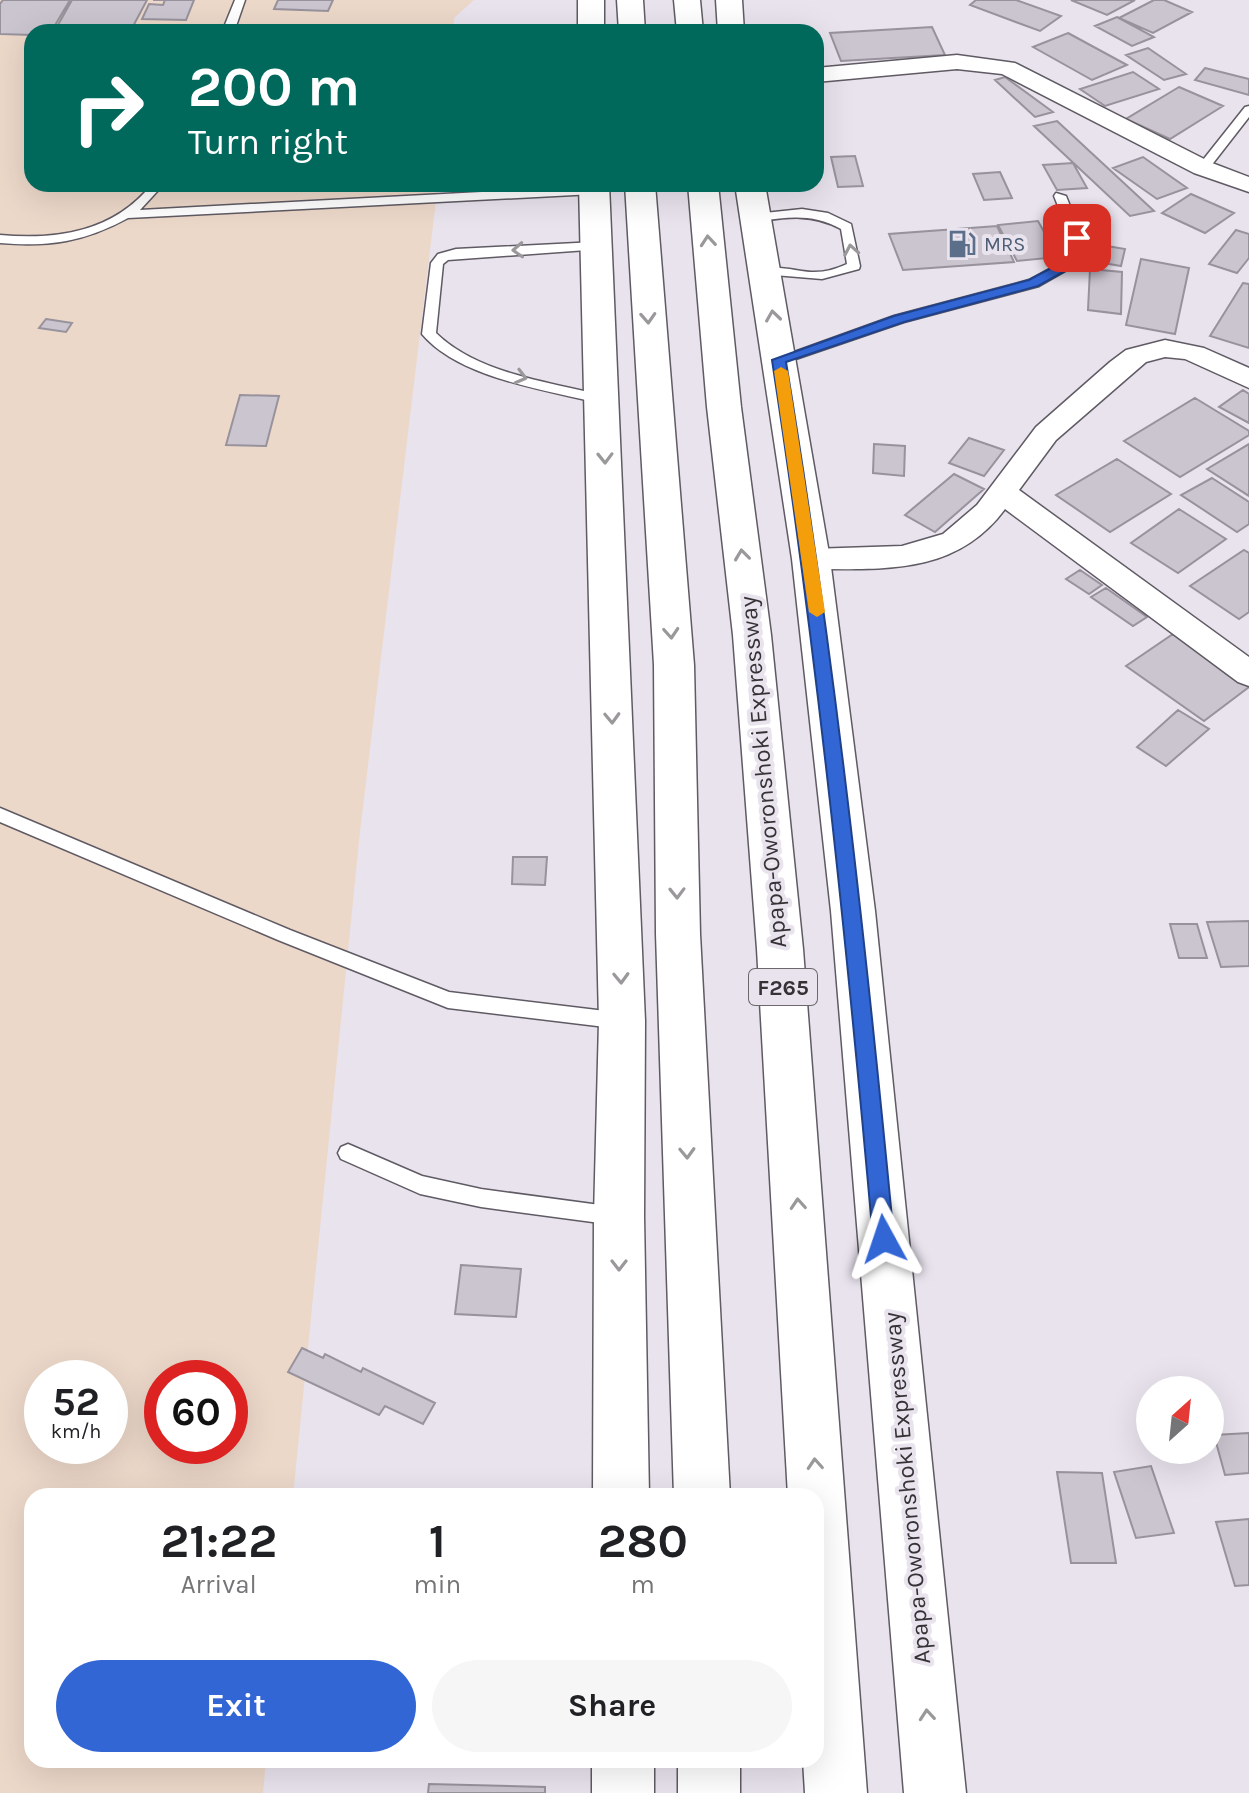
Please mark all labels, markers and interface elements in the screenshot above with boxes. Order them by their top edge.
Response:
text: 200 m [188,54,360,119]
icon: right [56,56,160,160]
text: Turn right [188,121,348,163]
pin [1043,204,1111,272]
icon: arrive [1055,216,1099,260]
fuel station icon: MRS [947,229,977,259]
place label: MRS [984,233,1025,256]
one-way arrow [700,234,717,247]
one-way arrow [511,241,524,258]
one-way arrow [844,244,861,257]
one-way arrow [765,309,782,323]
one-way arrow [639,312,656,325]
one-way arrow [513,368,527,384]
one-way arrow [596,452,613,465]
one-way arrow [734,548,751,562]
street label: Apapa-Oworonshoki Expressway [734,595,792,949]
one-way arrow [662,627,679,640]
one-way arrow [603,712,620,725]
one-way arrow [668,887,686,900]
road number: F265 [749,969,817,1005]
one-way arrow [612,972,629,985]
one-way arrow [678,1147,695,1160]
one-way arrow [790,1197,807,1210]
position arrow [842,1197,926,1281]
one-way arrow [611,1259,628,1272]
street label: Apapa-Oworonshoki Expressway [878,1311,936,1665]
speed limit sign: 60 [144,1360,248,1464]
north arrow [1136,1376,1224,1464]
map controls [1136,1376,1224,1464]
text: 52 [52,1378,100,1425]
text: km/h [51,1420,101,1443]
one-way arrow [807,1457,824,1470]
text: 21:22 [160,1513,277,1569]
text: 1 [429,1513,446,1569]
text: 280 [597,1513,688,1569]
text: Arrival [181,1569,257,1600]
text: min [413,1569,461,1600]
text: m [630,1569,655,1600]
button: Exit [56,1660,416,1752]
button: Share [432,1660,792,1752]
one-way arrow [919,1708,936,1721]

